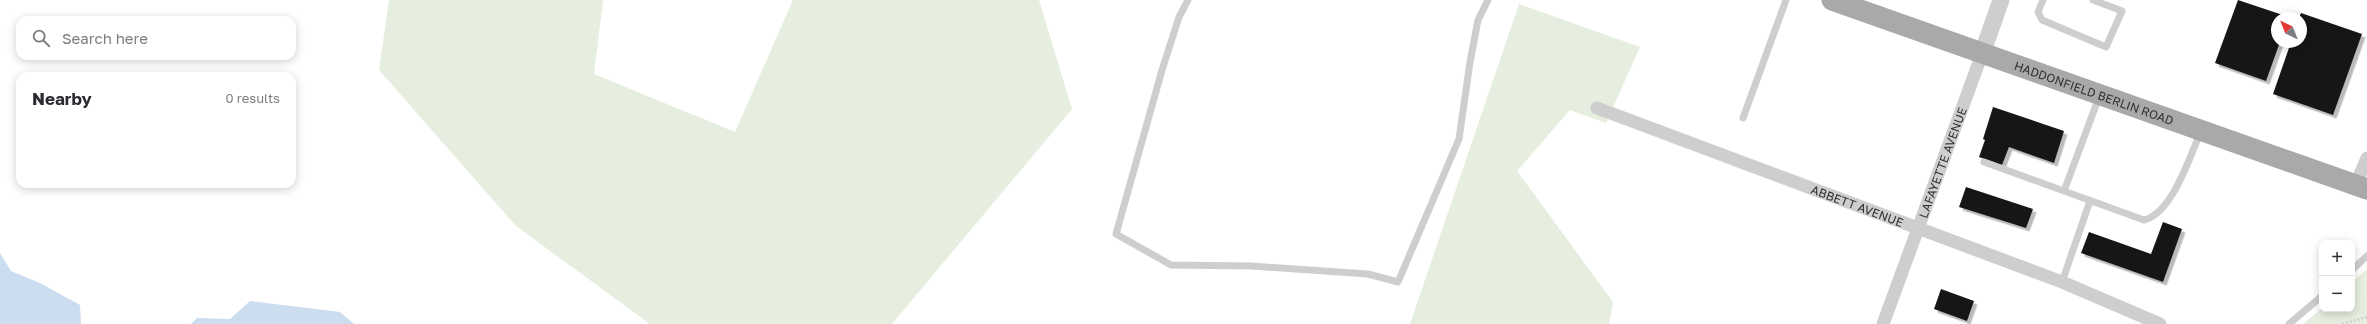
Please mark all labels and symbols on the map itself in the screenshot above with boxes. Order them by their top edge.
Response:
north arrow [2271,12,2307,48]
street label: HADDONFIELD BERLIN ROAD [2012,58,2176,128]
street label: LAFAYETTE AVENUE [1915,105,1969,220]
street label: ABBETT AVENUE [1809,181,1906,230]

